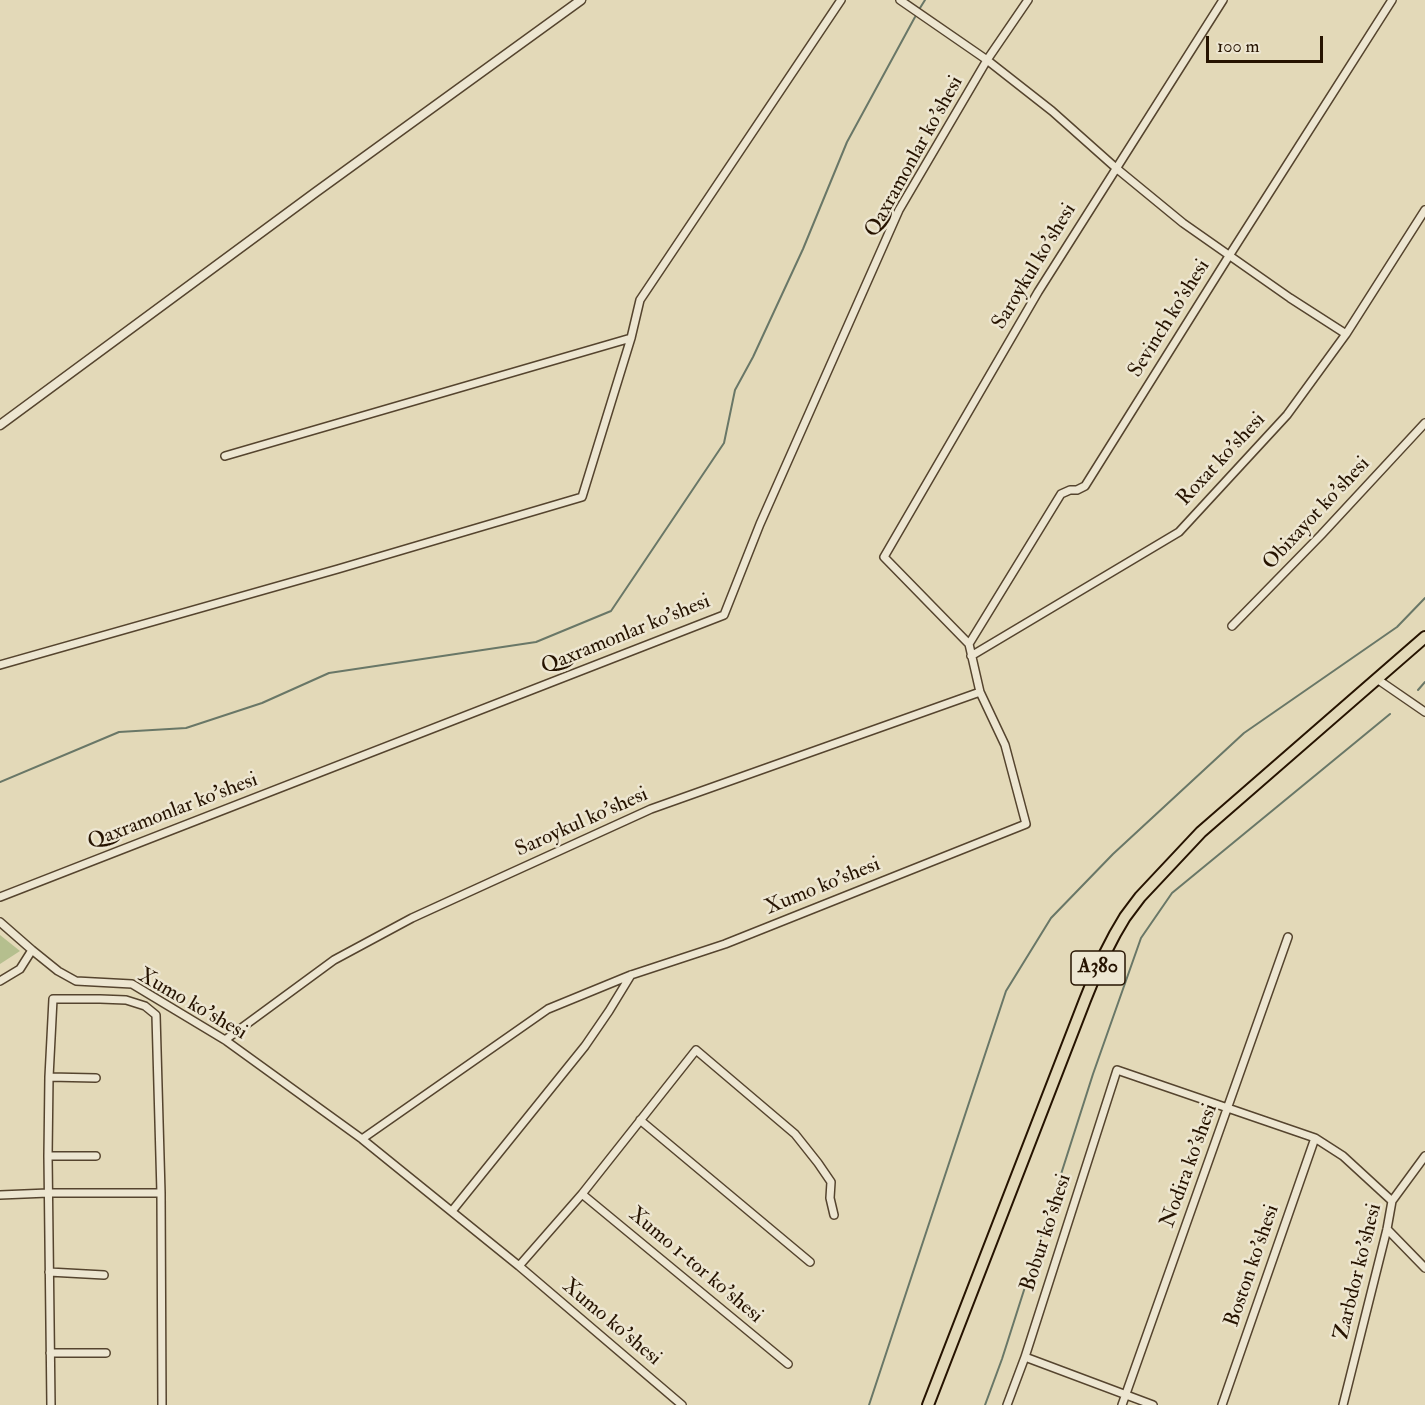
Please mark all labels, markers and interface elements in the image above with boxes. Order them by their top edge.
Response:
scale bar [1209,24,1326,62]
text: 100 m [1217,35,1260,58]
street label: Qaxramonlar ko'shesi [860,72,970,242]
street label: Saroykul ko'shesi [988,199,1082,335]
street label: Sevinch ko'shesi [1124,255,1216,383]
street label: Roxat ko'shesi [1172,408,1272,512]
street label: Obixayot ko'shesi [1258,452,1376,576]
street label: Qaxramonlar ko'shesi [538,590,714,680]
street label: Qaxramonlar ko'shesi [84,768,262,856]
street label: Saroykul ko'shesi [512,783,652,863]
street label: Xumo ko'shesi [762,852,884,922]
road number: A380 [1071,951,1125,985]
street label: Xumo ko'shesi [133,964,251,1046]
street label: Nodira ko'shesi [1156,1101,1224,1231]
street label: Bobur ko'shesi [1016,1171,1078,1295]
street label: Zarbdor ko'shesi [1330,1201,1388,1343]
street label: Boston ko'shesi [1220,1202,1286,1330]
street label: Xumo 1-tor ko'shesi [623,1203,767,1329]
street label: Xumo ko'shesi [556,1274,666,1372]

